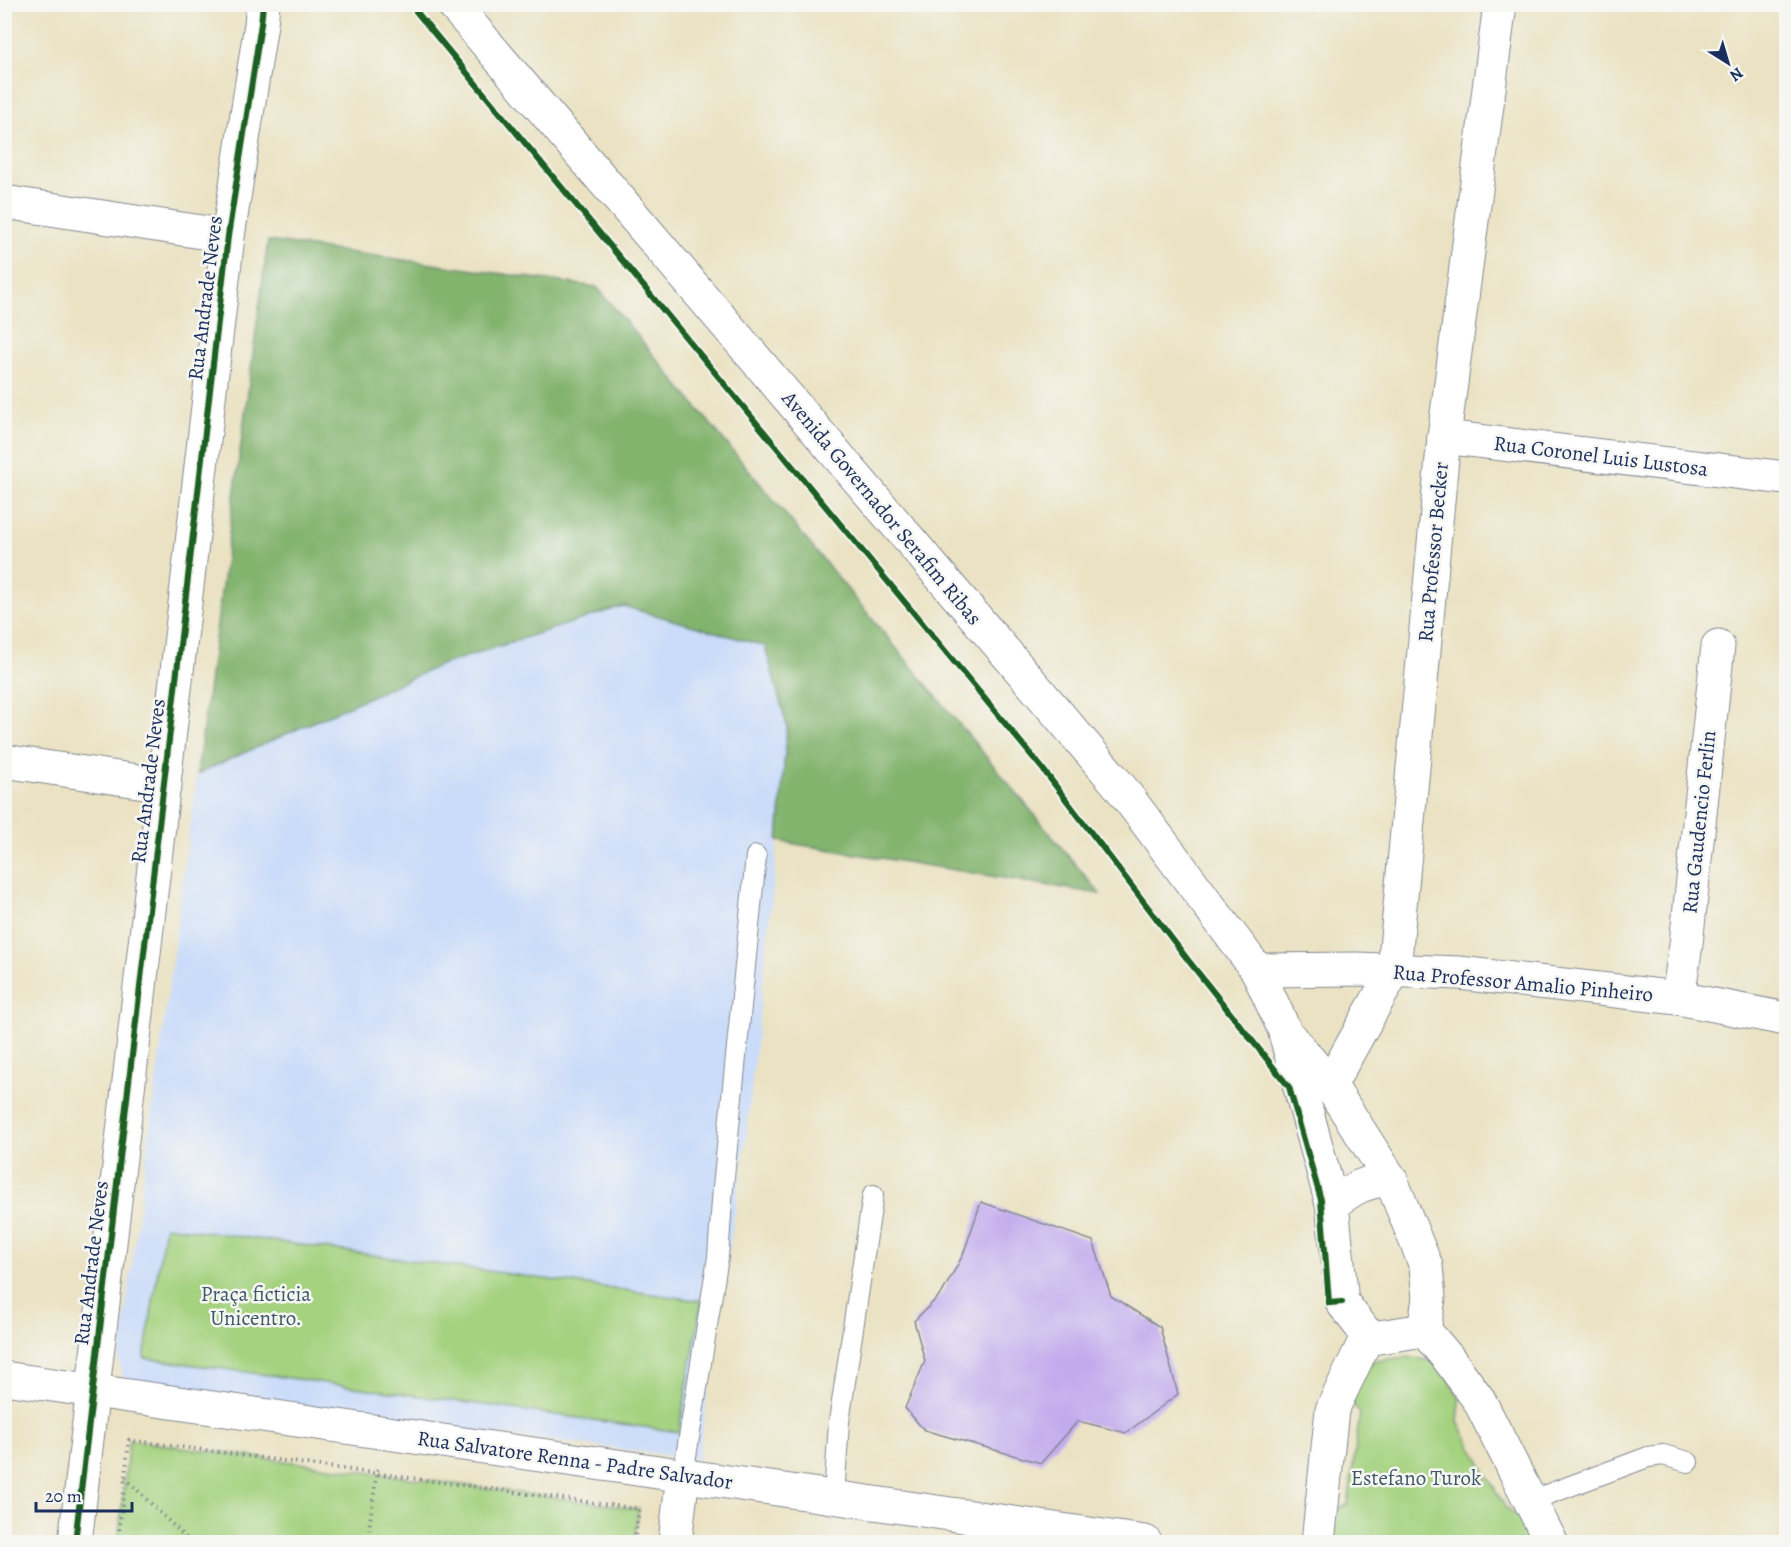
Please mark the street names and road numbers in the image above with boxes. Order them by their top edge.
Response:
street label: Rua Andrade Neves [181,214,229,382]
street label: Avenida Governador Serafim Ribas [775,384,988,631]
street label: Rua Coronel Luis Lustosa [1492,429,1710,483]
street label: Rua Professor Becker [1411,461,1455,643]
street label: Rua Andrade Neves [124,697,172,865]
street label: Rua Gaudencio Ferlin [1675,729,1723,915]
street label: Rua Professor Amalio Pinheiro [1392,958,1654,1008]
street label: Rua Andrade Neves [67,1179,115,1347]
street label: Rua Salvatore Renna - Padre Salvador [415,1424,735,1496]

